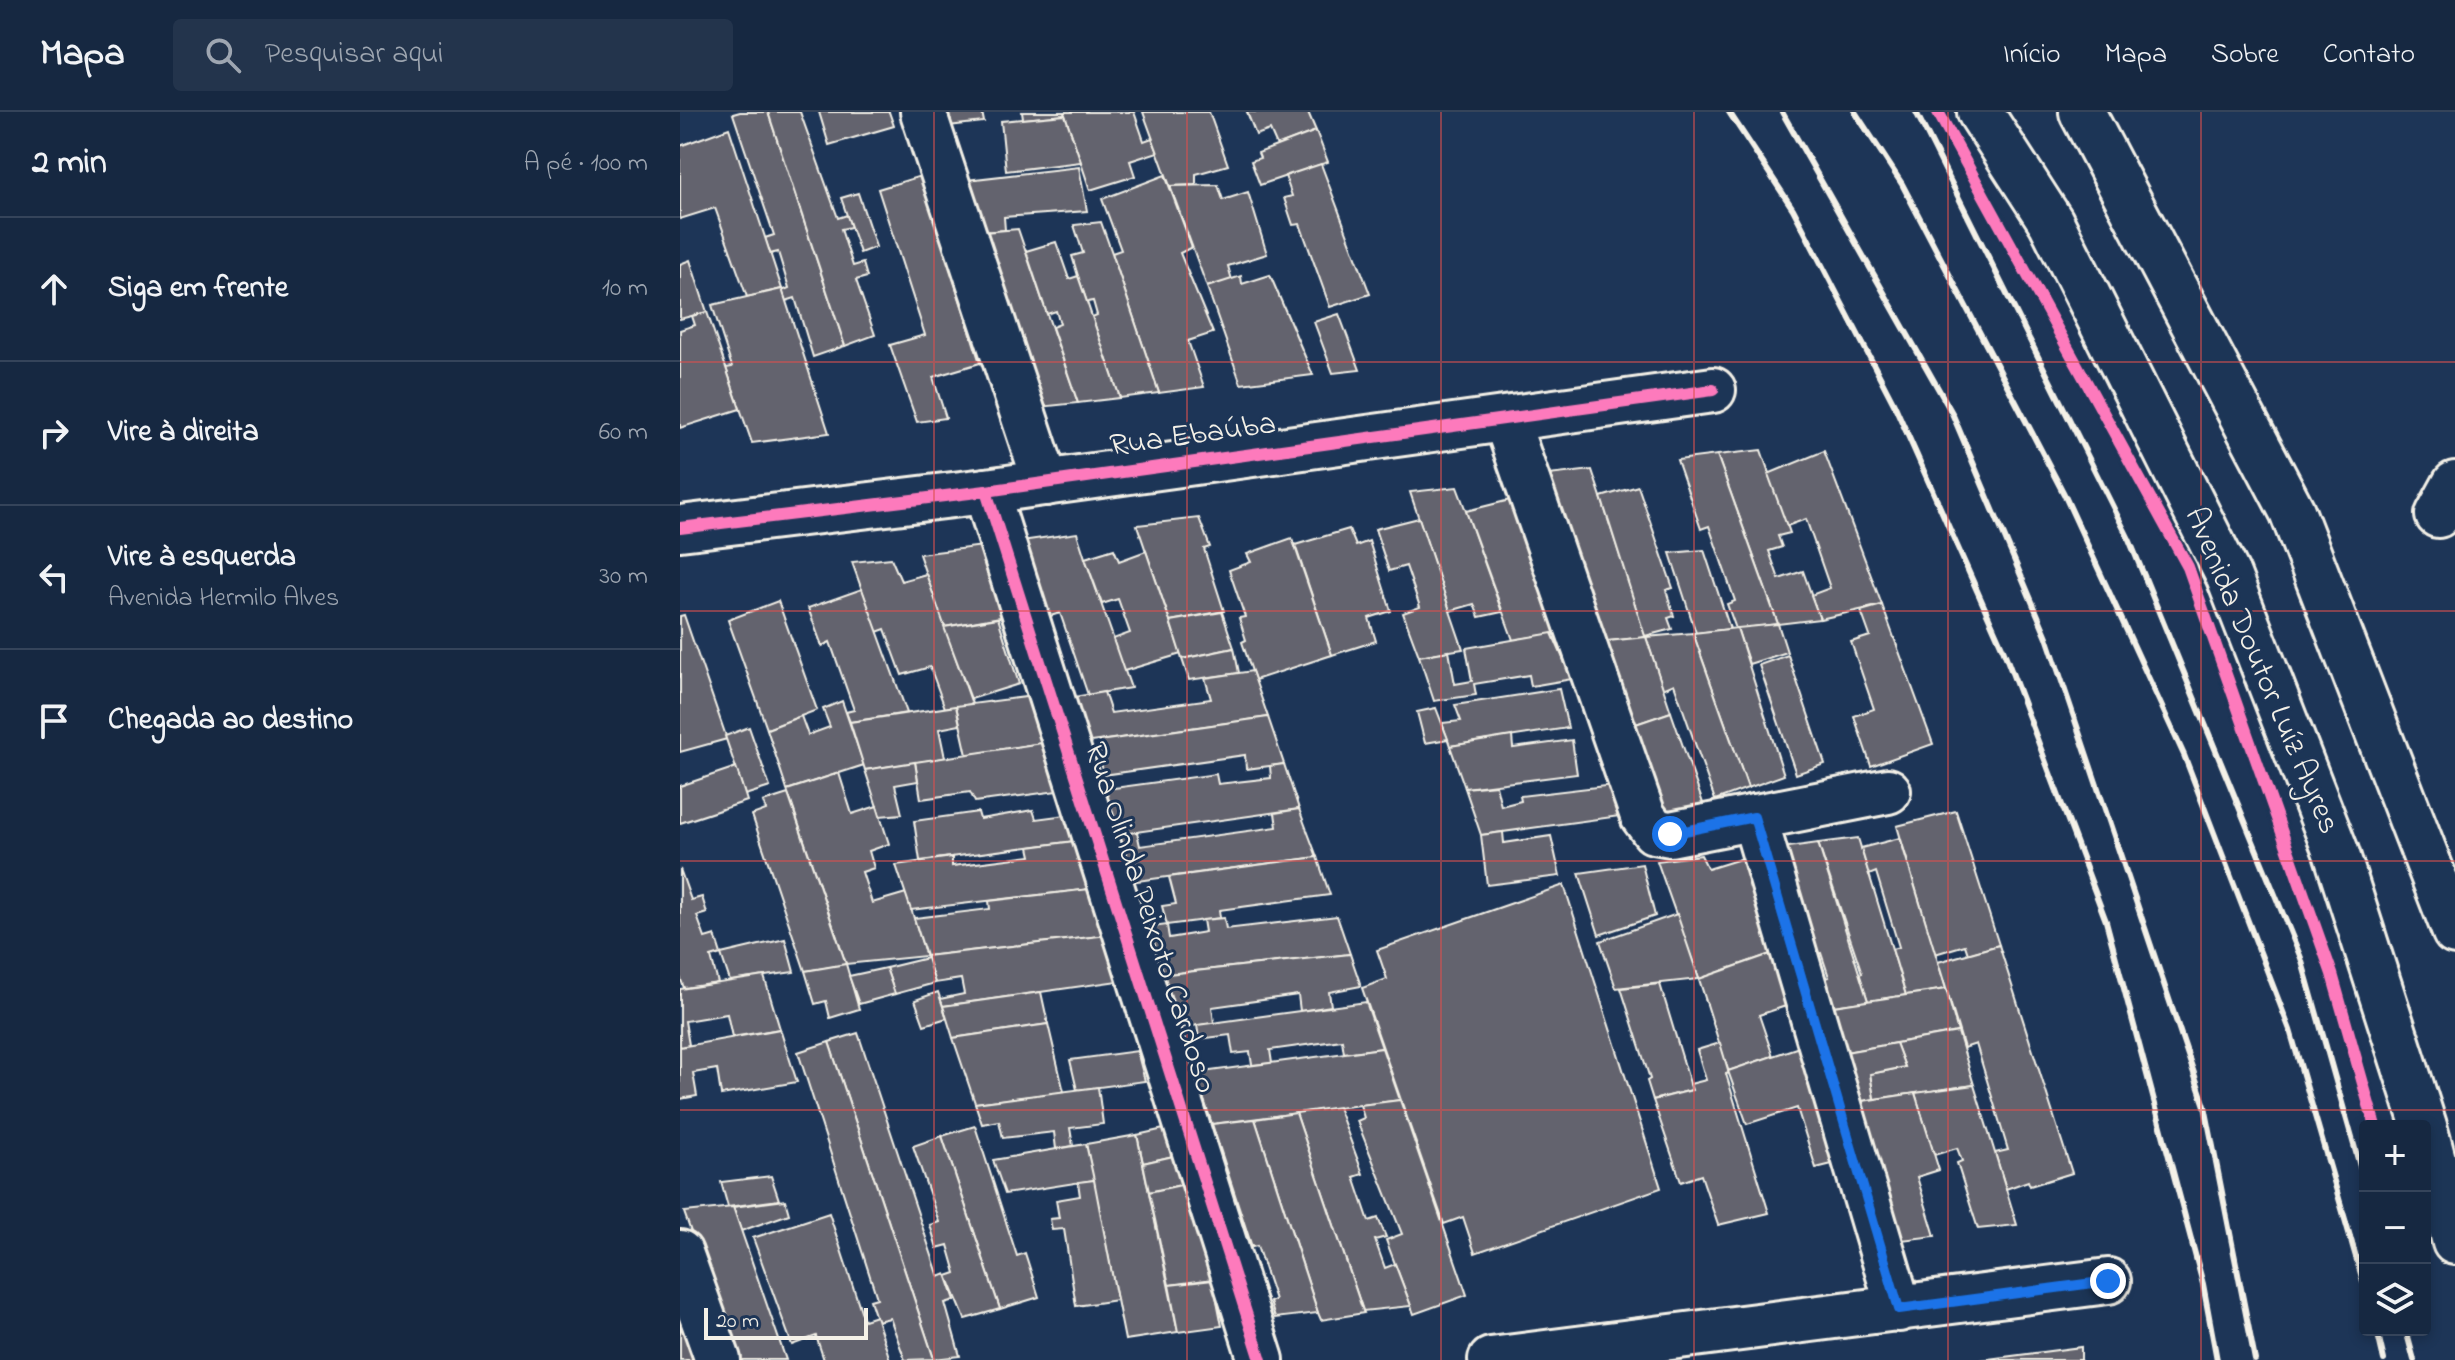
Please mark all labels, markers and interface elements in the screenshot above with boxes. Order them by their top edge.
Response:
search box [173,19,733,91]
text: Mapa [40,27,125,83]
icon: search [201,33,245,77]
text: Pesquisar aqui [265,33,443,77]
text: Início [2003,35,2061,76]
text: Mapa [2105,35,2167,76]
text: Sobre [2211,35,2279,76]
text: Contato [2323,35,2415,76]
text: 2 min [32,139,107,189]
text: A pé · 100 m [524,145,648,183]
icon: ahead [32,267,76,311]
text: Siga em frente [108,267,288,311]
text: 10 m [602,270,648,308]
street label: Rua Ebaúba [1107,401,1279,471]
icon: right [32,411,76,455]
text: Vire à direita [108,411,259,455]
text: 60 m [599,414,648,452]
street label: Avenida Doutor Luíz Ayres [2171,500,2351,842]
text: Vire à esquerda [108,536,296,580]
icon: left [32,555,76,599]
text: 30 m [599,558,648,596]
text: Avenida Hermilo Alves [108,580,339,618]
icon: arrive [32,699,76,743]
text: Chegada ao destino [108,699,353,743]
street label: Rua Olinda Peixoto Cardoso [1070,736,1228,1100]
route start [1652,816,1688,852]
map controls [2359,1120,2431,1336]
button: + [2359,1120,2431,1192]
button: − [2359,1192,2431,1264]
route end [2090,1263,2126,1299]
button: layers [2359,1264,2431,1336]
scale bar [704,1304,868,1340]
text: 20 m [716,1306,759,1338]

